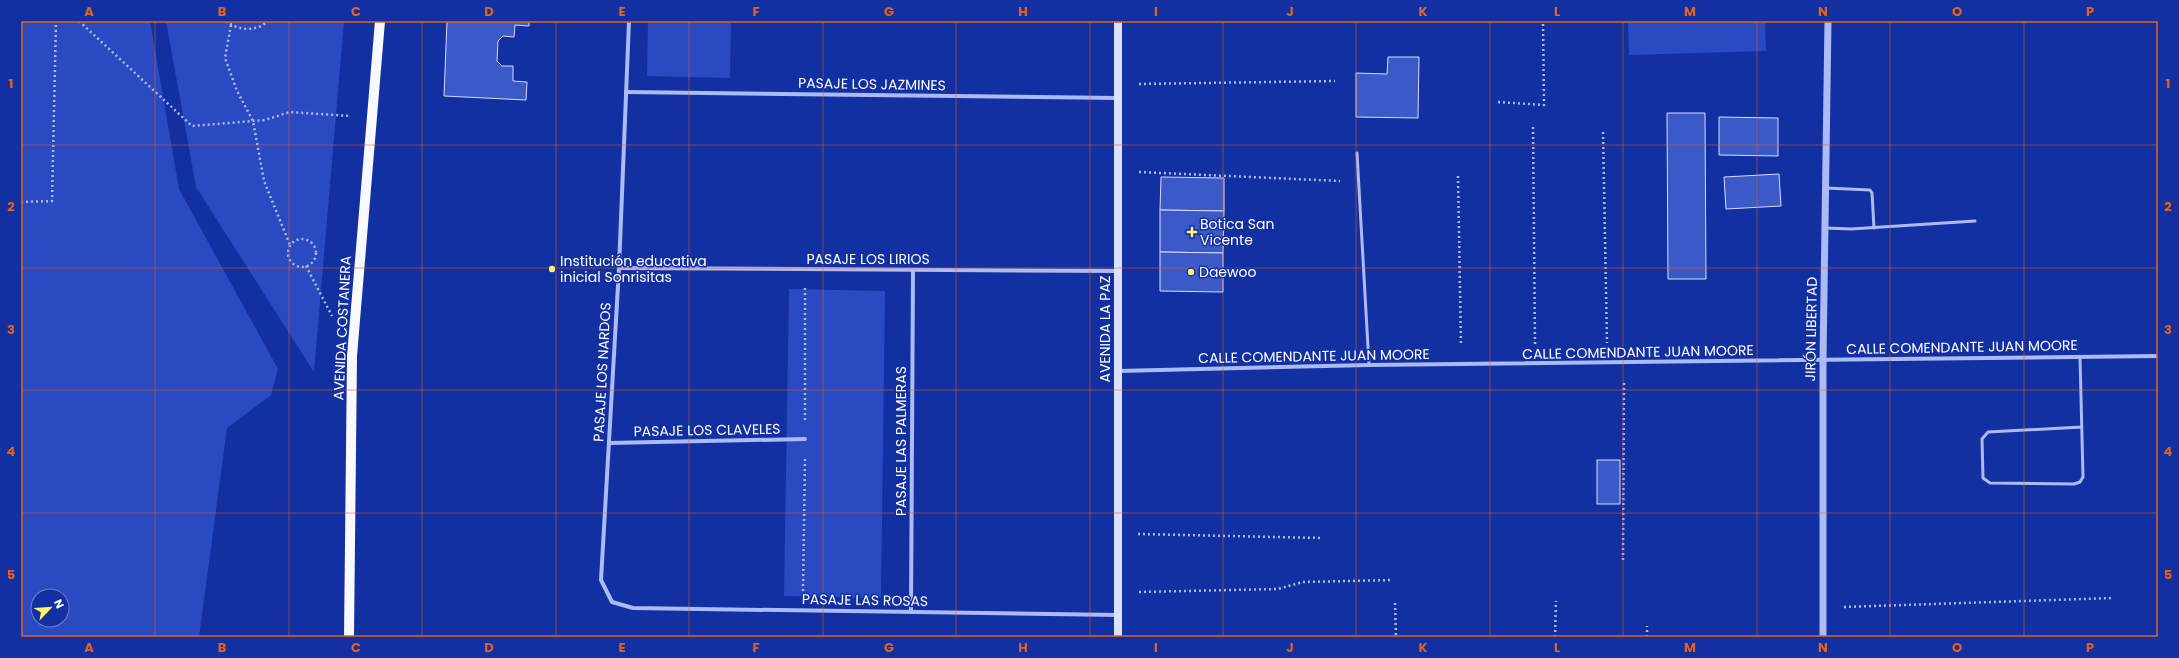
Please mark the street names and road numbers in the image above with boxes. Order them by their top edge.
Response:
street label: PASAJE LOS JAZMINES [798,73,946,95]
street label: PASAJE LOS LIRIOS [806,249,930,269]
street label: AVENIDA COSTANERA [328,255,356,401]
street label: AVENIDA LA PAZ [1095,276,1115,382]
street label: JIRÓN LIBERTAD [1800,276,1822,381]
street label: PASAJE LOS NARDOS [588,302,616,442]
street label: CALLE COMENDANTE JUAN MOORE [1846,335,2078,359]
street label: CALLE COMENDANTE JUAN MOORE [1522,340,1754,364]
street label: CALLE COMENDANTE JUAN MOORE [1198,344,1430,368]
street label: PASAJE LAS PALMERAS [891,366,911,516]
street label: PASAJE LOS CLAVELES [633,419,781,441]
street label: PASAJE LAS ROSAS [802,589,928,611]

